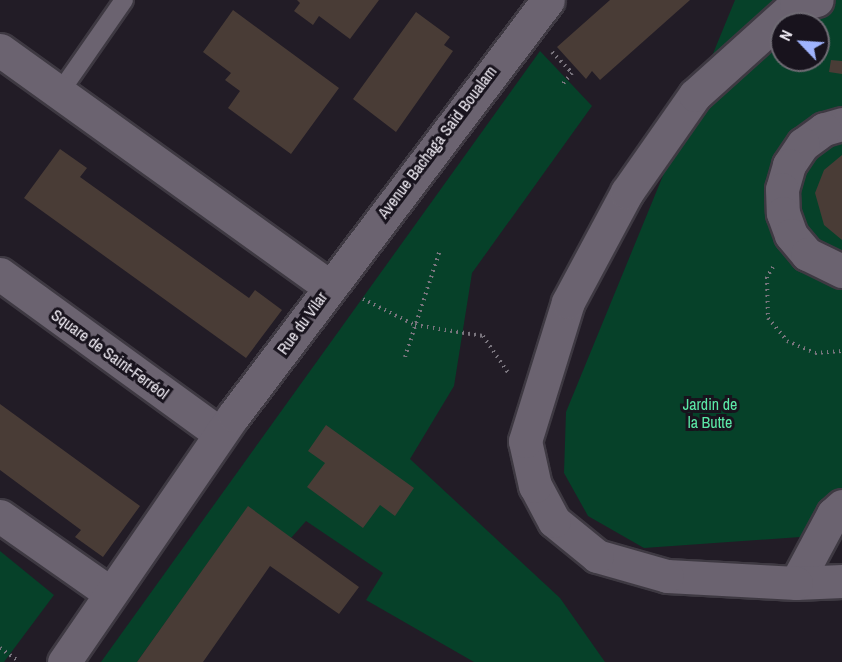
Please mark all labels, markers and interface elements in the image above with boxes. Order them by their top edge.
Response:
north arrow [770,12,830,72]
text: N [774,26,797,44]
street label: Avenue Bachaga Saïd Boualam [373,62,501,222]
street label: Rue du Vilar [273,288,331,358]
street label: Square de Saint-Ferréol [48,305,172,403]
park label: Jardin de la Butte [683,394,737,432]

